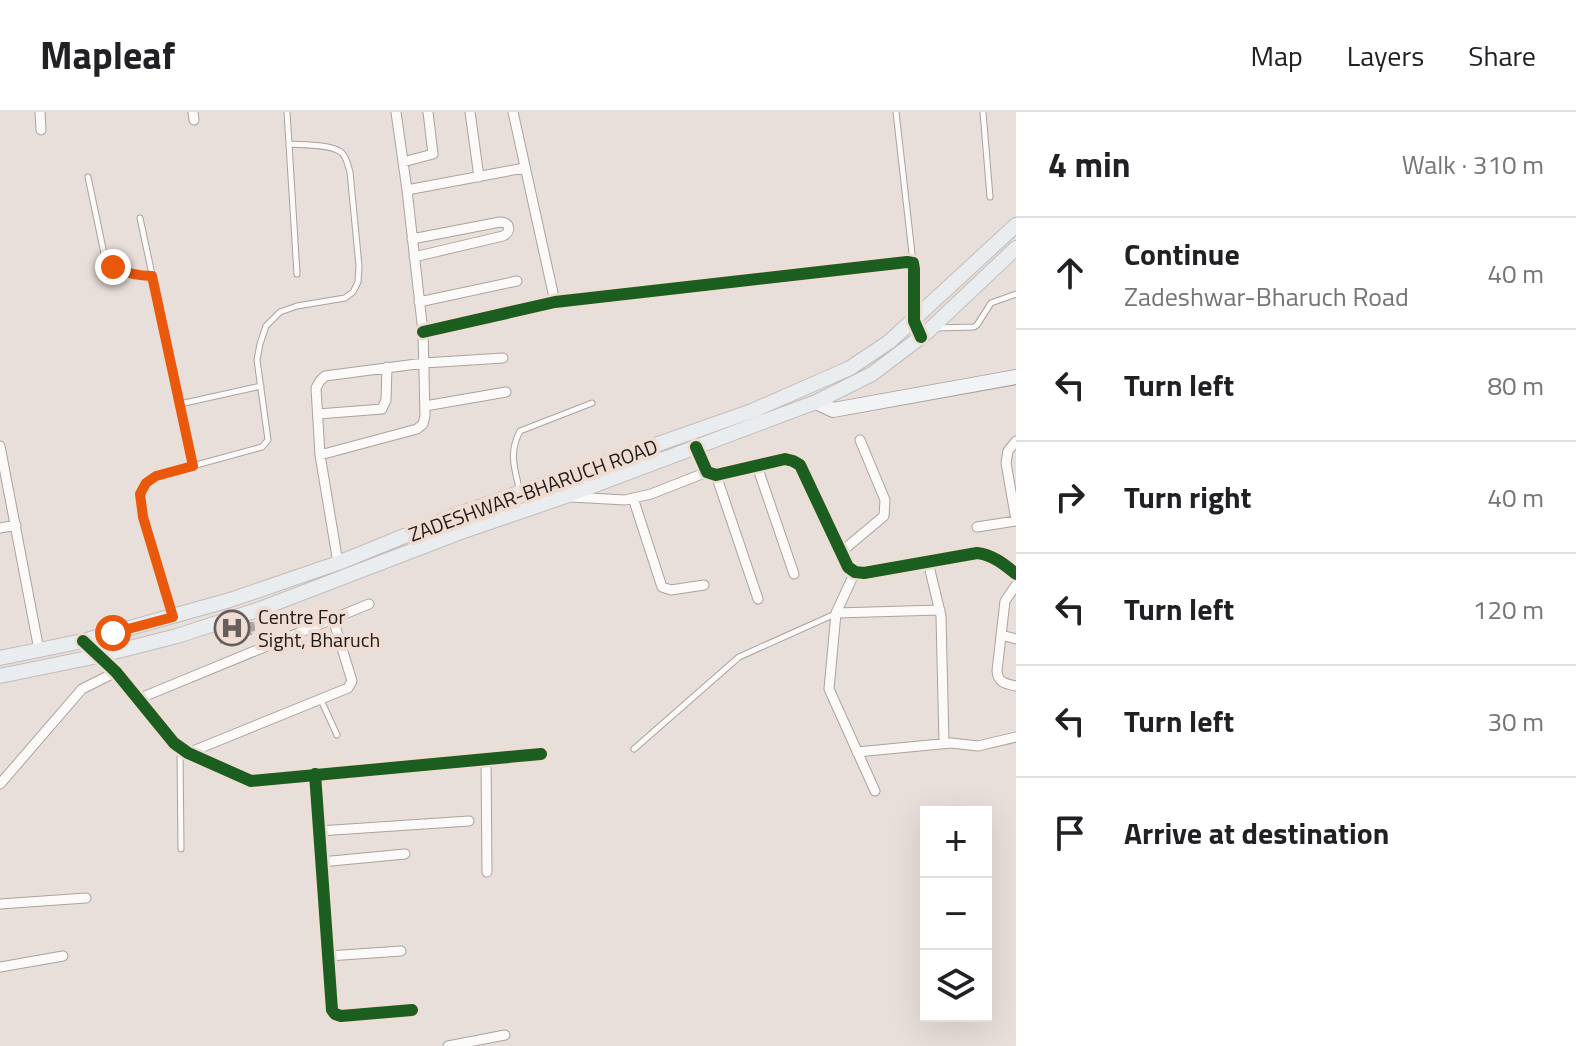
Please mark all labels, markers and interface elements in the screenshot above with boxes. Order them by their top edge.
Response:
text: Mapleaf [40,26,175,84]
text: Map [1250,34,1303,77]
text: Layers [1347,34,1424,77]
text: Share [1468,34,1536,77]
text: 4 min [1048,138,1131,190]
text: Walk · 310 m [1402,145,1544,184]
text: Continue [1124,231,1240,277]
route end [95,249,131,285]
icon: ahead [1048,251,1092,295]
text: 40 m [1487,254,1544,293]
text: Zadeshwar-Bharuch Road [1124,277,1409,316]
text: Turn left [1124,362,1234,408]
icon: left [1048,363,1092,407]
text: 80 m [1487,366,1544,405]
street label: ZADESHWAR-BHARUCH ROAD [404,430,662,550]
text: Turn right [1124,474,1252,520]
icon: right [1048,475,1092,519]
text: 40 m [1487,478,1544,517]
text: Turn left [1124,586,1234,632]
icon: left [1048,587,1092,631]
text: 120 m [1473,590,1544,629]
place label: Centre For Sight, Bharuch [258,601,380,655]
hospital icon: Centre For Sight, Bharuch [213,609,251,647]
route start [95,615,131,651]
text: Turn left [1124,698,1234,744]
icon: left [1048,699,1092,743]
text: 30 m [1487,702,1544,741]
map controls [920,806,992,1022]
button: + [920,806,992,878]
text: Arrive at destination [1124,810,1389,856]
icon: arrive [1048,811,1092,855]
button: − [920,878,992,950]
button: layers [920,950,992,1022]

